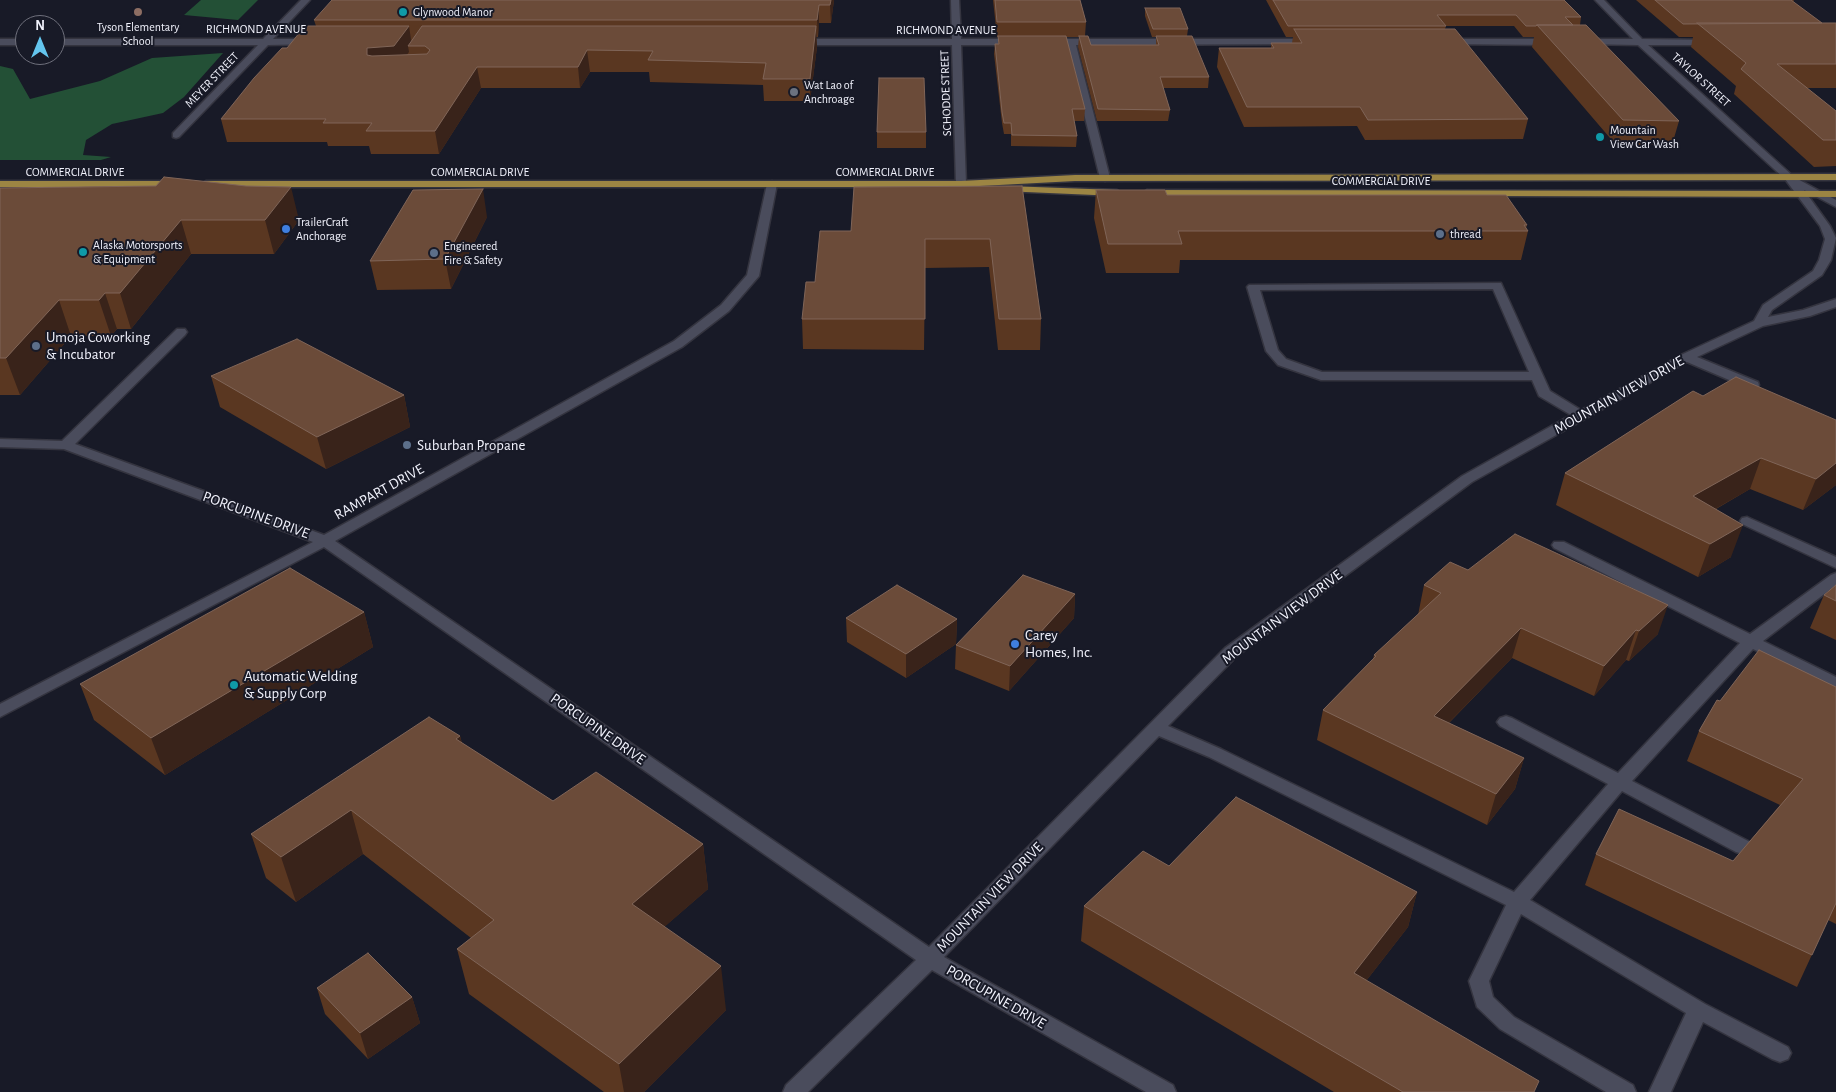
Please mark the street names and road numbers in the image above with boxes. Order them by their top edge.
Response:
street label: RICHMOND AVENUE [206,22,306,36]
street label: RICHMOND AVENUE [896,23,996,37]
street label: MEYER STREET [182,49,242,111]
street label: SCHODDE STREET [937,50,955,136]
street label: TAYLOR STREET [1669,50,1733,110]
street label: COMMERCIAL DRIVE [26,165,124,179]
street label: COMMERCIAL DRIVE [431,165,529,179]
street label: COMMERCIAL DRIVE [836,165,934,179]
street label: COMMERCIAL DRIVE [1332,174,1430,188]
street label: MOUNTAIN VIEW DRIVE [1551,352,1687,438]
street label: RAMPART DRIVE [331,460,427,524]
street label: PORCUPINE DRIVE [200,487,312,543]
street label: MOUNTAIN VIEW DRIVE [1218,566,1346,668]
street label: PORCUPINE DRIVE [547,690,649,768]
street label: MOUNTAIN VIEW DRIVE [933,838,1047,956]
street label: PORCUPINE DRIVE [943,961,1049,1033]

